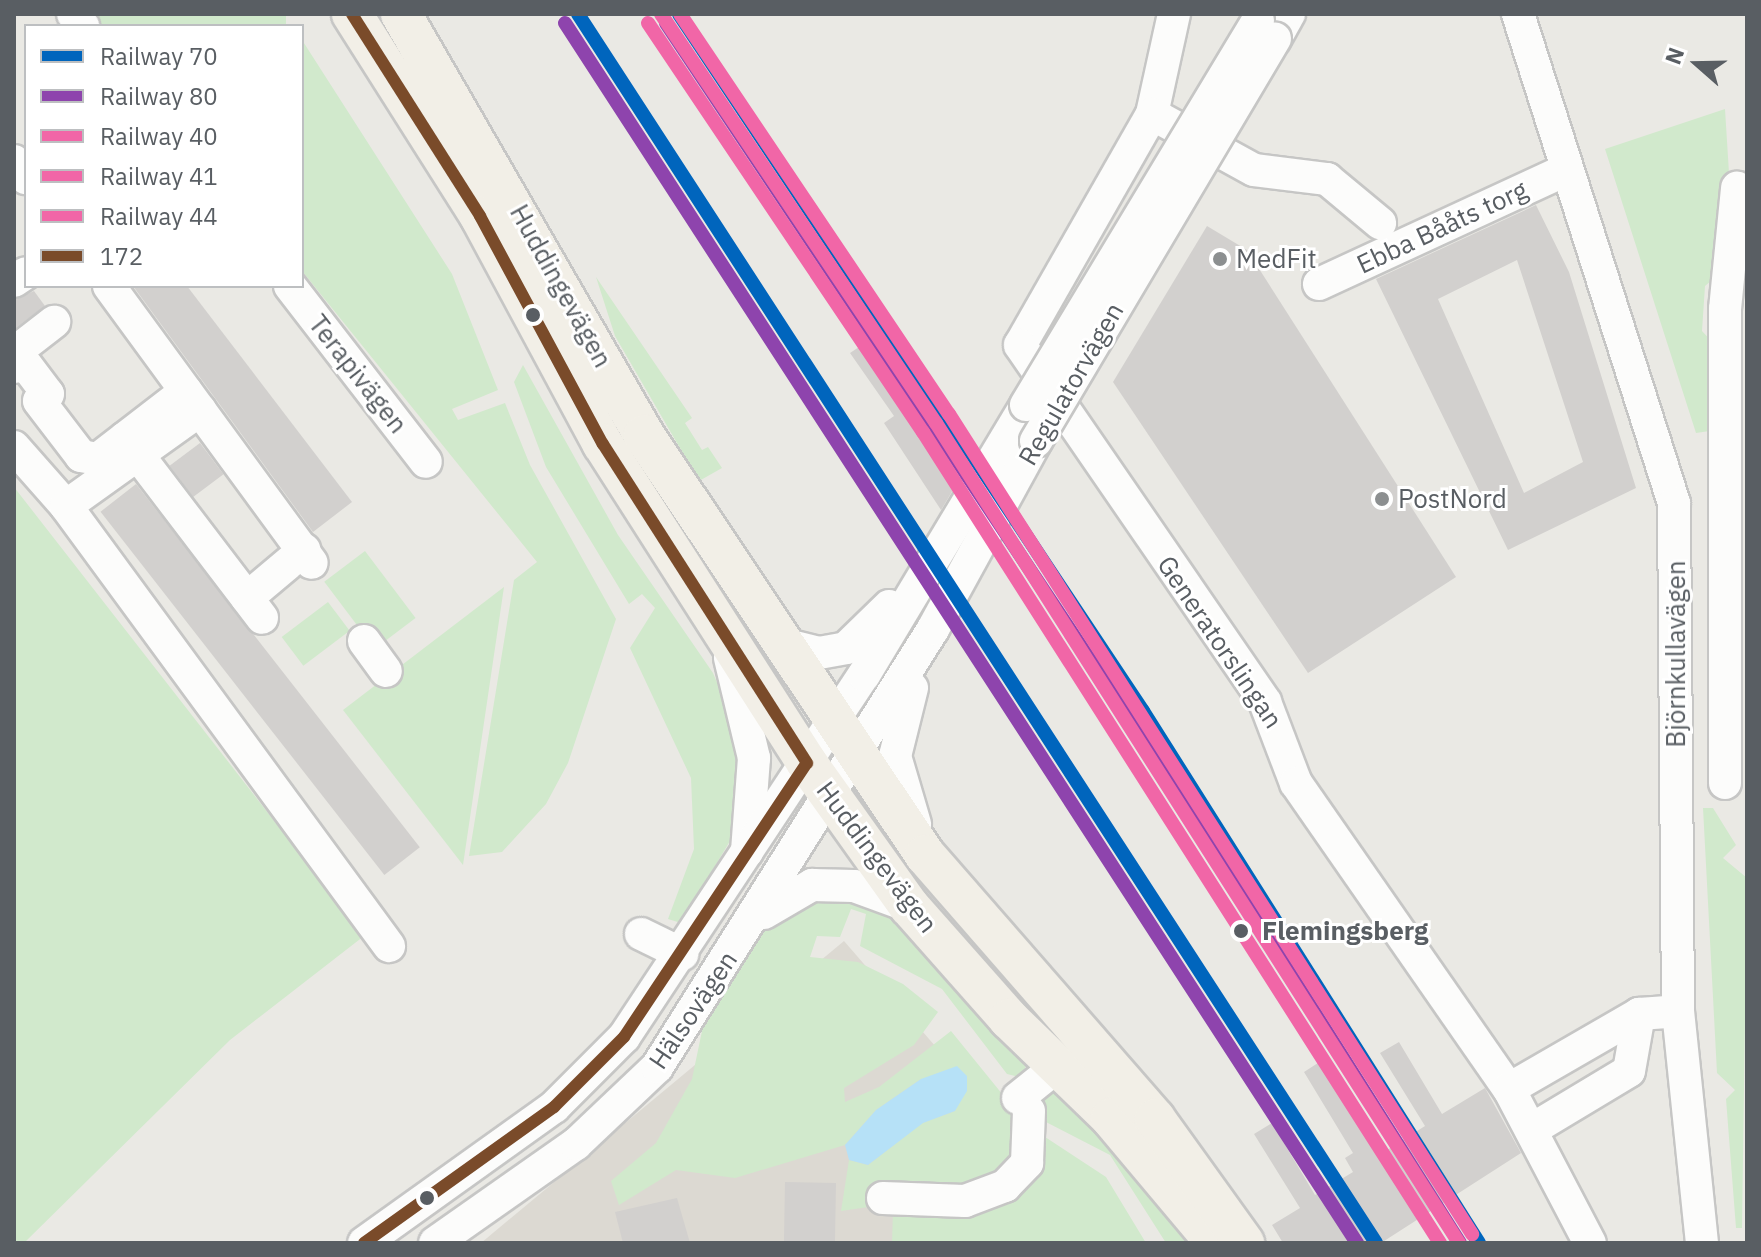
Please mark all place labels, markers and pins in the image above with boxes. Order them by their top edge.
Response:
place label: MedFit [1236,243,1317,275]
marker: MedFit [1211,250,1229,268]
unlabelled marker [525,307,541,323]
place label: PostNord [1398,483,1507,515]
marker: PostNord [1373,490,1391,508]
place label: Flemingsberg [1262,915,1428,947]
marker: Flemingsberg [1227,917,1255,945]
unlabelled marker [419,1190,435,1206]

